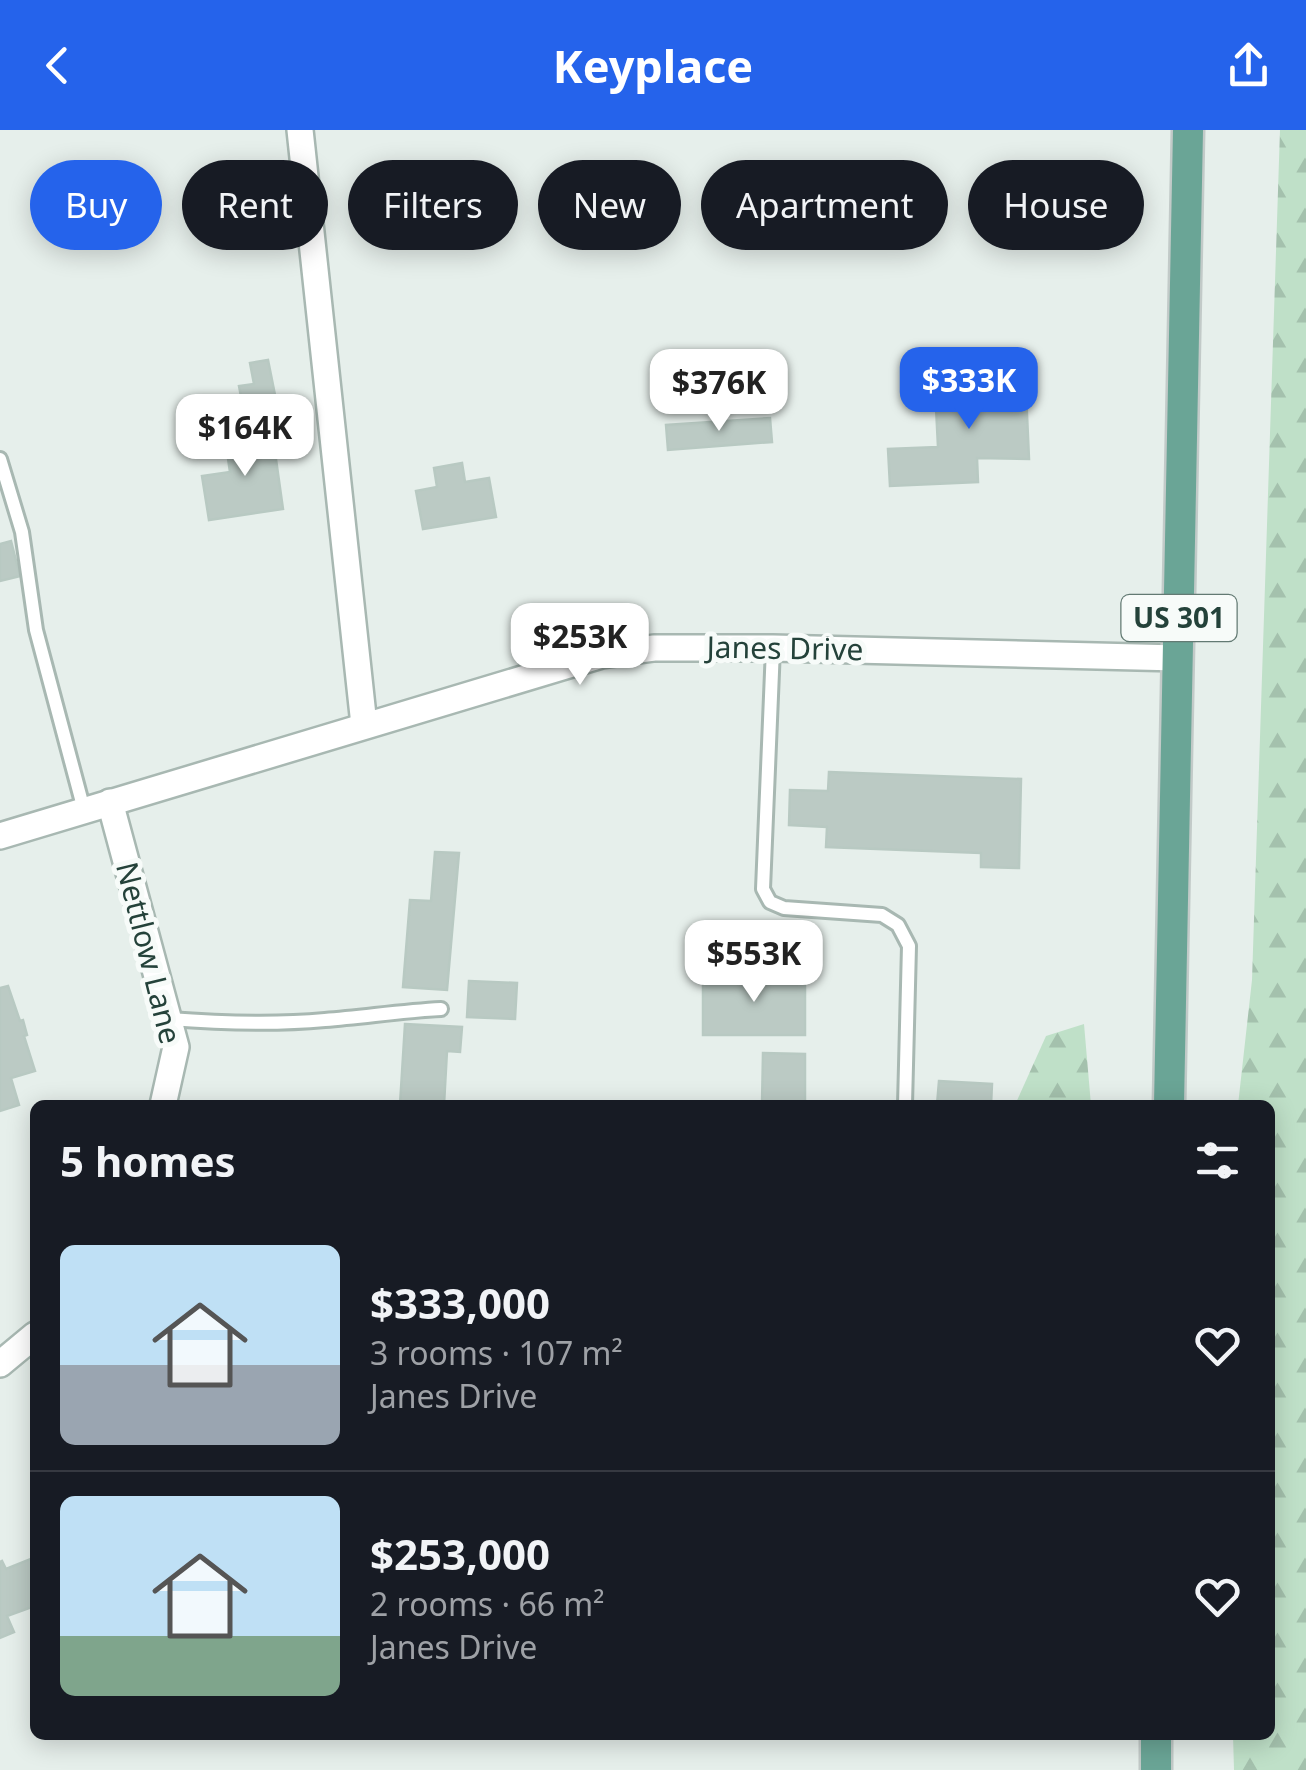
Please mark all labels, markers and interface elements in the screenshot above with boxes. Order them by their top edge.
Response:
text: Keyplace [553,35,753,96]
icon: back [30,38,85,93]
icon: share [1221,38,1276,93]
chip: Buy [30,160,162,250]
chip: Rent [182,160,328,250]
chip: Filters [348,160,518,250]
chip: New [538,160,681,250]
chip: Apartment [701,160,948,250]
chip: House [968,160,1144,250]
pin: $333K [899,347,1039,432]
pin: $376K [649,349,789,434]
text: $333K [922,358,1016,401]
text: $376K [672,360,766,403]
pin: $164K [175,394,315,479]
text: $164K [198,405,292,448]
road number: US 301 [1122,595,1236,641]
pin: $253K [510,603,650,688]
text: $253K [533,614,627,657]
street label: Janes Drive [703,626,864,669]
street label: Nettlow Lane [107,857,192,1048]
pin: $553K [684,920,824,1005]
text: $553K [707,931,801,974]
text: 5 homes [60,1132,236,1189]
icon: filters [1190,1133,1245,1188]
text: $333,000 [370,1274,550,1331]
icon: home [140,1285,260,1405]
icon: heart [1190,1318,1245,1373]
text: 3 rooms · 107 m² [370,1331,623,1374]
text: Janes Drive [370,1374,537,1417]
text: $253,000 [370,1525,550,1582]
icon: home [140,1536,260,1656]
icon: heart [1190,1569,1245,1624]
text: 2 rooms · 66 m² [370,1582,604,1625]
text: Janes Drive [370,1625,537,1668]

